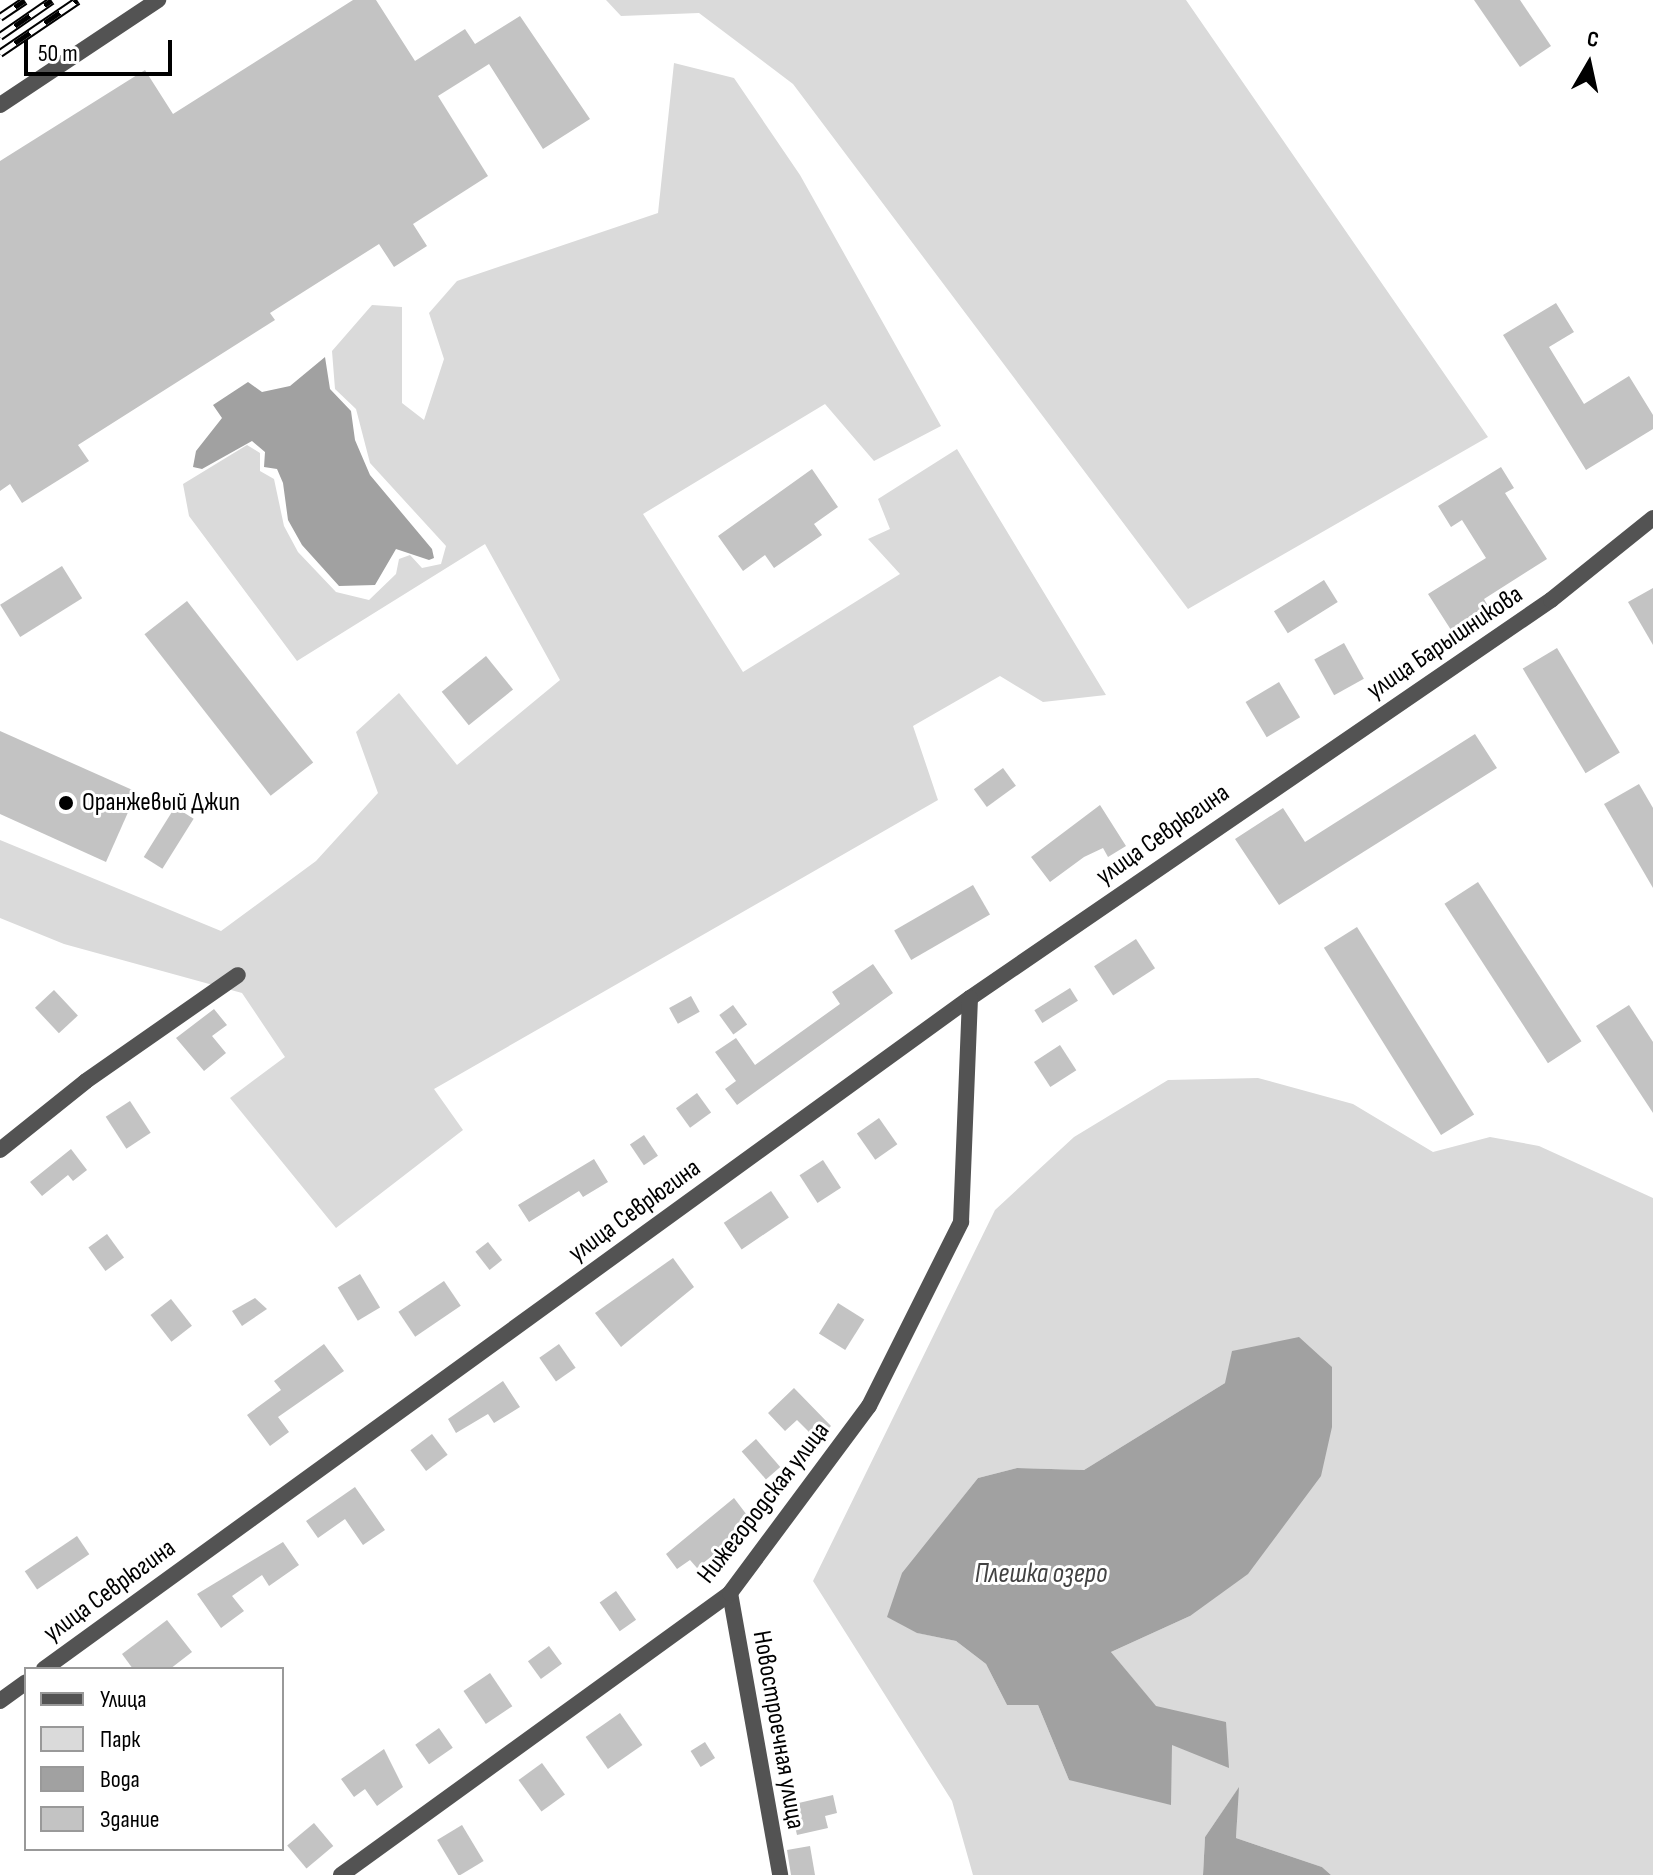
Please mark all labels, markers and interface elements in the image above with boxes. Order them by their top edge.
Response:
scale bar [28,24,176,74]
north arrow [1549,24,1629,104]
text: С [1585,26,1601,54]
text: 50 m [38,39,78,68]
street label: улица Барышникова [1361,579,1529,707]
street label: улица Севрюгина [1090,778,1236,892]
place label: Оранжевый Джип [82,787,240,819]
marker: Оранжевый Джип [57,794,75,812]
street label: улица Севрюгина [563,1153,707,1269]
street label: Нижегородская улица [691,1416,837,1590]
street label: улица Севрюгина [38,1533,182,1649]
water label: Плешка озеро [975,1557,1107,1591]
street label: Новостроечная улица [745,1628,811,1832]
legend [24,1667,284,1851]
text: Улица [100,1685,146,1714]
text: Парк [100,1725,140,1754]
text: Вода [100,1765,140,1794]
text: Здание [100,1805,159,1834]

